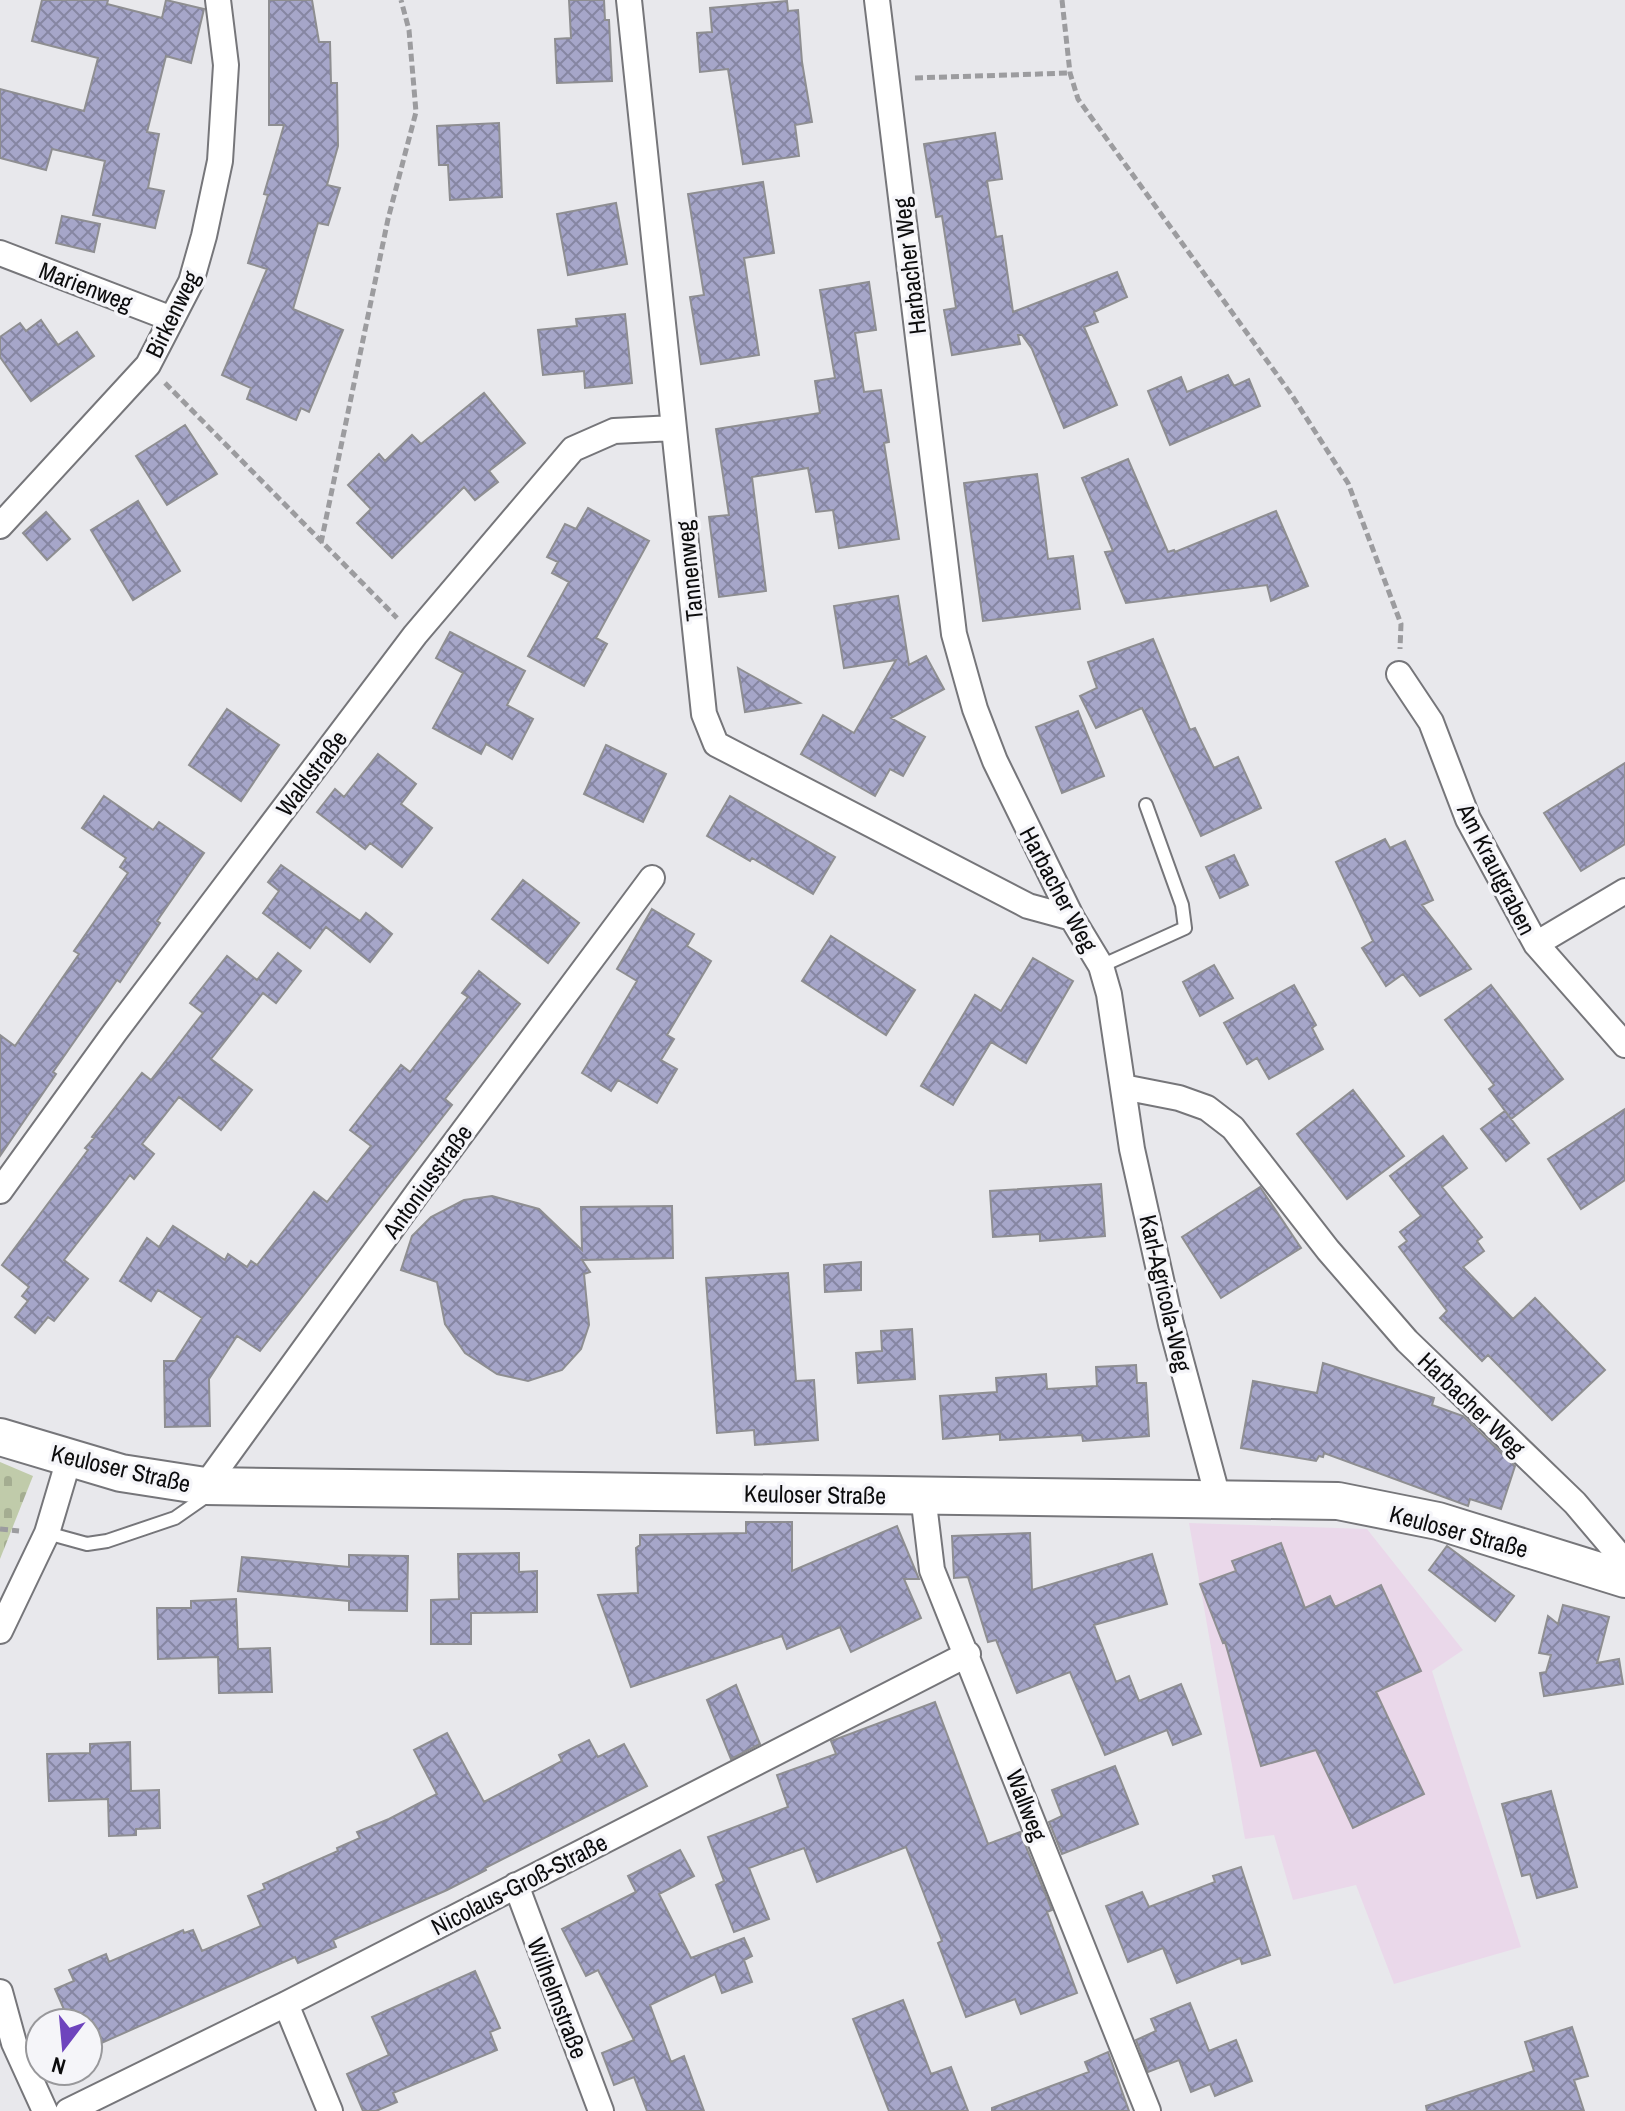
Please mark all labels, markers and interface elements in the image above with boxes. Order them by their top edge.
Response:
street label: Harbacher Weg [885,196,933,336]
street label: Marienweg [35,254,137,318]
street label: Birkenweg [137,265,207,363]
street label: Tannenweg [668,519,710,623]
street label: Waldstraße [268,723,354,823]
street label: Am Krautgraben [1450,797,1544,940]
street label: Harbacher Weg [1013,821,1105,957]
street label: Antoniusstraße [374,1118,479,1245]
street label: Karl-Agricola-Weg [1132,1211,1200,1375]
street label: Harbacher Weg [1411,1345,1533,1463]
street label: Keuloser Straße [48,1436,194,1500]
street label: Keuloser Straße [744,1477,886,1511]
street label: Keuloser Straße [1386,1497,1532,1565]
street label: Wallweg [999,1765,1055,1845]
street label: Nicolaus-Groß-Straße [426,1826,612,1942]
street label: Wilhelmstraße [520,1933,596,2063]
north arrow [24,2007,104,2087]
text: N [48,2050,69,2082]

